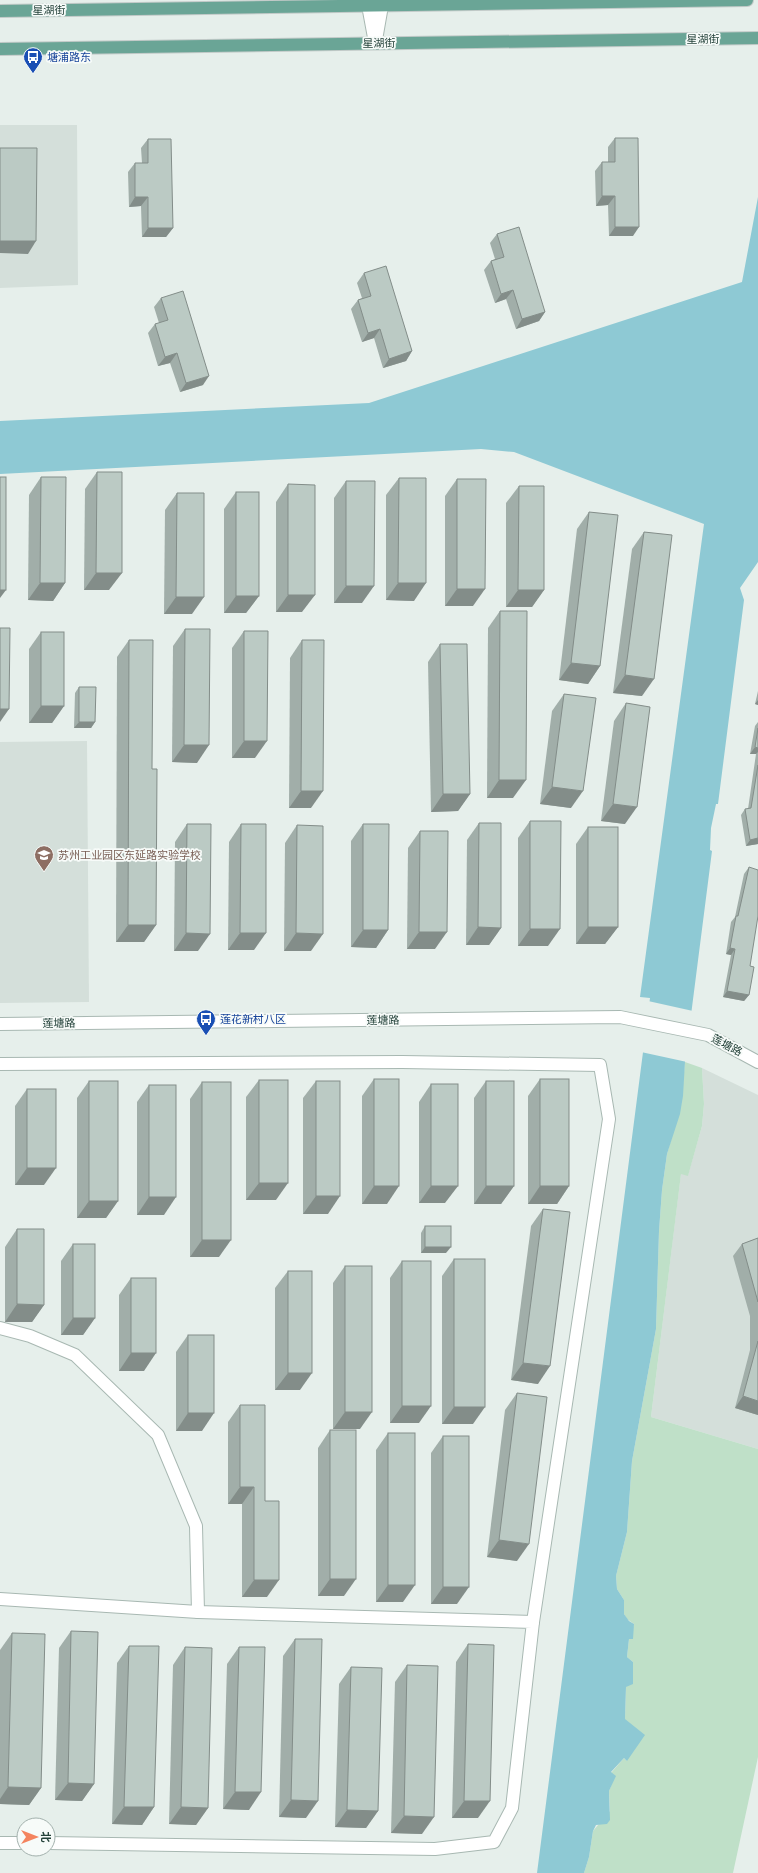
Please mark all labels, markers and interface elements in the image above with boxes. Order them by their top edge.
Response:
street label: 星湖街 [32,4,66,16]
street label: 星湖街 [686,33,720,45]
street label: 星湖街 [362,37,396,49]
bus stop icon: 塘浦路东 [22,46,44,74]
place label: 塘浦路东 [47,51,91,63]
school or university icon: 苏州工业园区东延路实验学校 [33,844,55,872]
place label: 苏州工业园区东延路实验学校 [58,849,201,861]
bus stop icon: 莲花新村八区 [195,1008,217,1036]
place label: 莲花新村八区 [220,1013,286,1025]
street label: 莲塘路 [366,1014,400,1026]
street label: 莲塘路 [42,1017,76,1029]
street label: 莲塘路 [710,1032,744,1058]
north arrow [16,1817,56,1857]
text: 北 [40,1832,52,1843]

